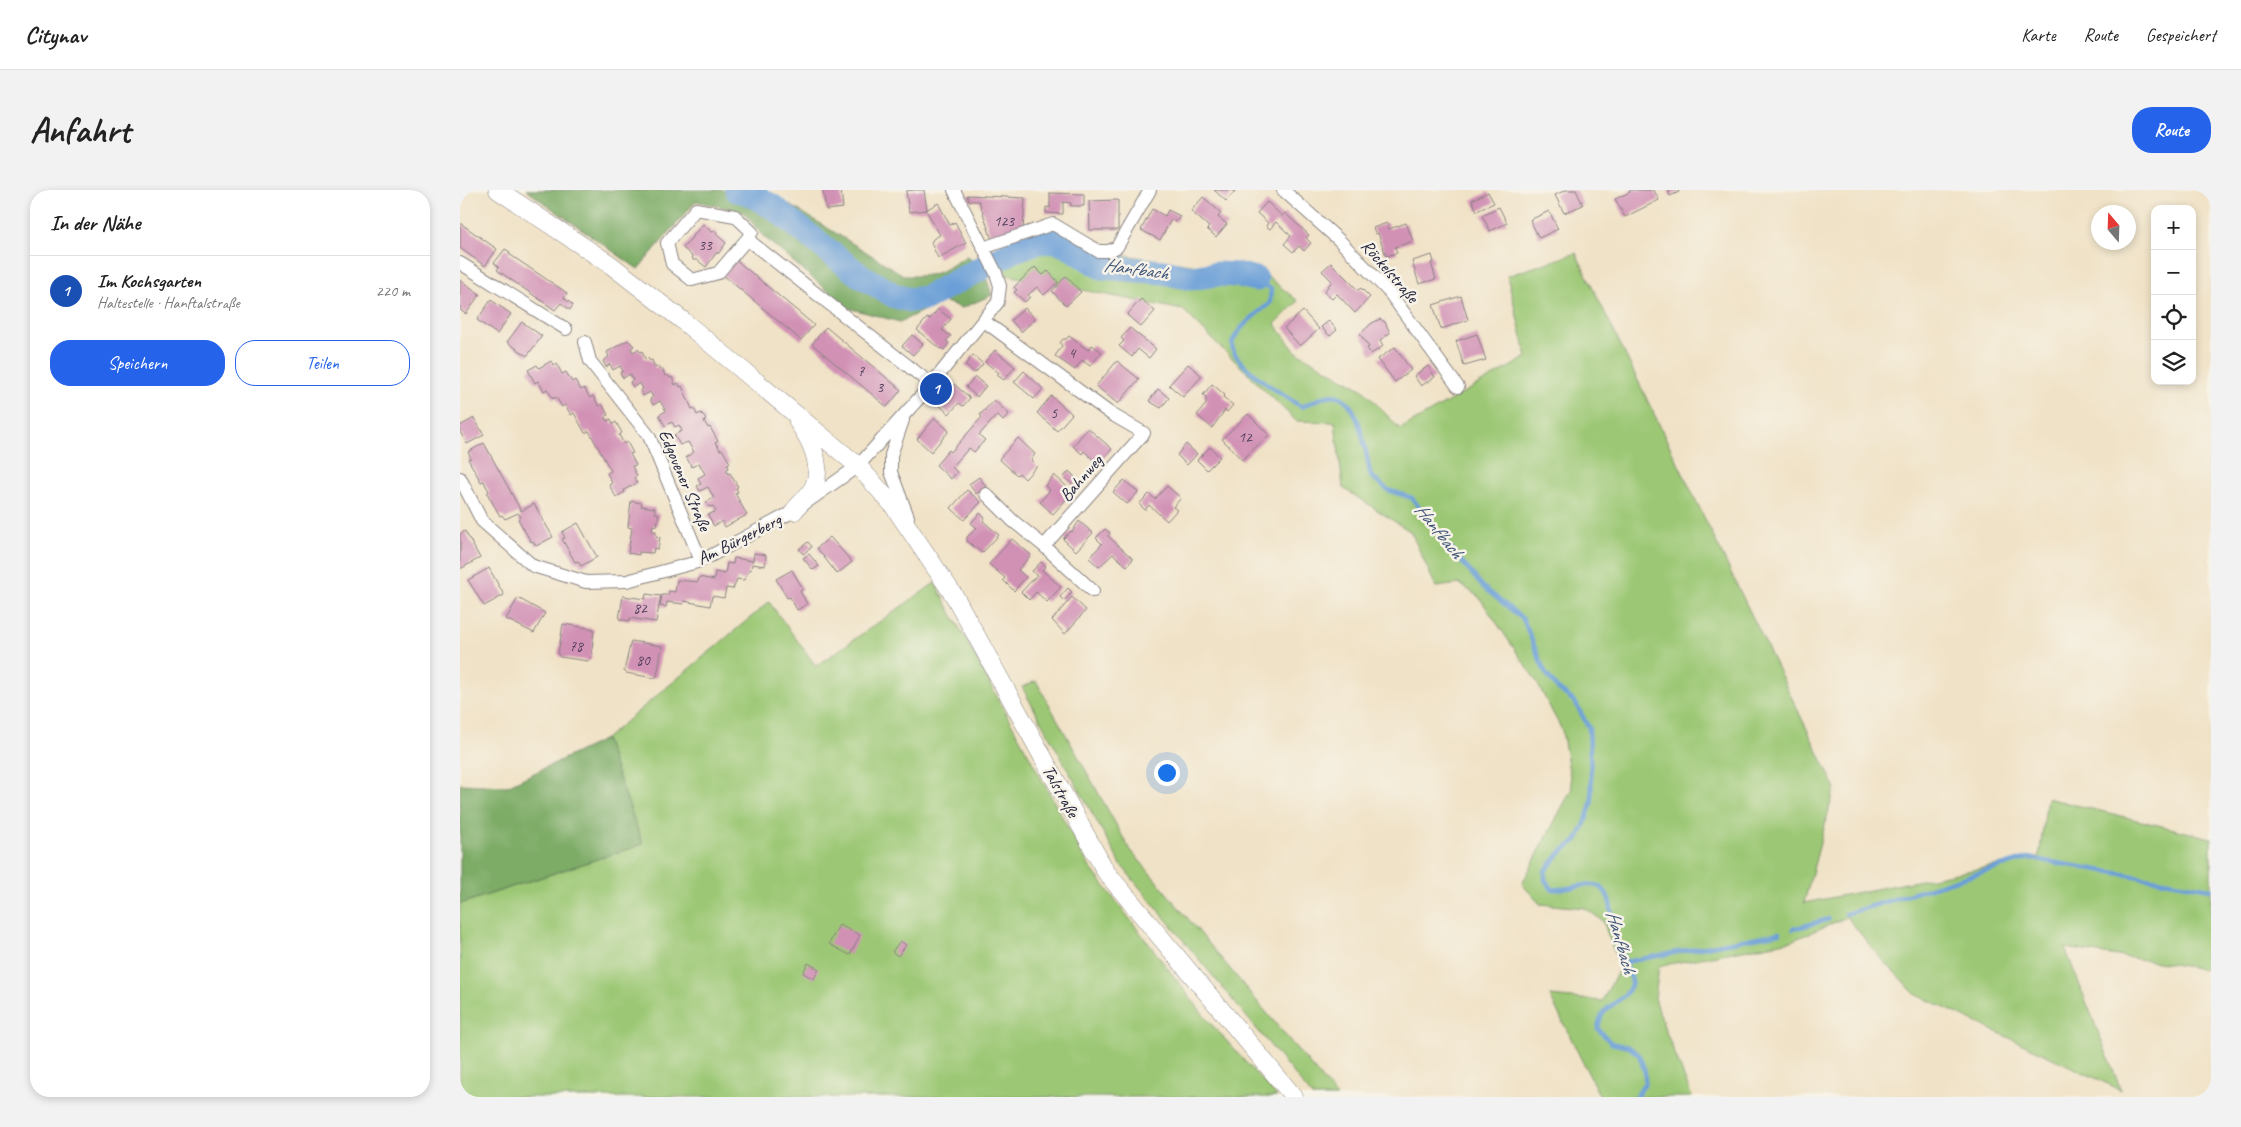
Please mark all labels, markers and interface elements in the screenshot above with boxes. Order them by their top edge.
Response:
text: Citynav [25,20,86,50]
text: Karte [2021,24,2056,46]
text: Route [2084,24,2118,46]
text: Gespeichert [2146,24,2216,46]
button: Route [2132,107,2211,153]
text: Anfahrt [30,108,130,153]
north arrow [2091,205,2136,250]
map controls [2151,205,2196,385]
button: + [2151,205,2196,250]
text: In der Nähe [50,210,140,236]
house number: 123 [994,212,1015,231]
street label: Röckelstraße [1357,235,1424,308]
house number: 33 [698,236,713,255]
button: − [2151,250,2196,295]
water label: Hanfbach [1102,253,1171,286]
text: Im Kochsgarten [97,269,201,293]
text: 1 [62,281,70,301]
text: 220 m [376,281,410,301]
text: Haltestelle · Hanftalstraße [97,293,240,313]
button: locate [2151,295,2196,340]
button: Speichern [50,340,225,386]
button: Teilen [235,340,410,386]
button: layers [2151,340,2196,385]
house number: 4 [1069,344,1077,363]
house number: 7 [858,362,866,381]
pin: 1 [920,370,952,408]
house number: 3 [877,378,885,397]
house number: 5 [1051,404,1059,423]
street label: Edgovener Straße [654,426,717,535]
house number: 12 [1238,428,1253,447]
street label: Bahnweg [1055,449,1108,506]
water label: Hanfbach [1409,498,1469,565]
street label: Am Bürgerberg [693,508,786,570]
house number: 82 [633,599,648,618]
house number: 78 [569,637,584,656]
house number: 80 [636,651,651,670]
your location [1154,760,1180,786]
street label: Talstraße [1038,761,1085,822]
water label: Hanfbach [1601,908,1642,978]

